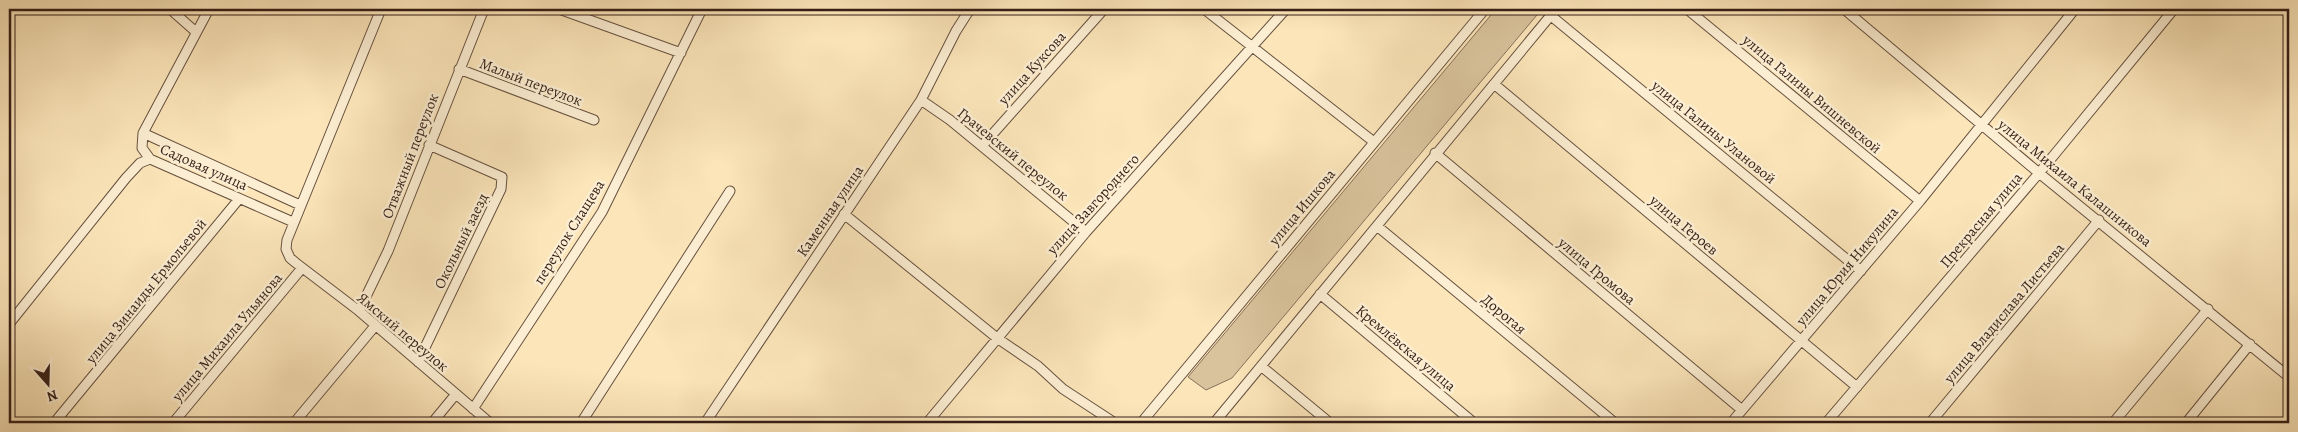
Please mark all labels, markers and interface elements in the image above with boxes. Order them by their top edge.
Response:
street label: улица Куксова [993,27,1070,110]
street label: улица Галины Вишневской [1738,29,1886,158]
street label: Малый переулок [477,53,585,111]
street label: улица Галины Улановой [1647,75,1781,189]
street label: Отважный переулок [377,90,443,221]
street label: Грачевский переулок [953,103,1073,205]
street label: улица Михаила Калашникова [1993,114,2156,251]
street label: Садовая улица [157,139,251,195]
street label: улица Завгороднего [1042,149,1144,259]
street label: Каменная улица [792,161,868,261]
street label: улица Ишкова [1264,165,1340,250]
street label: Прекрасная улица [1935,168,2027,272]
street label: переулок Слащева [529,176,609,288]
street label: Окольный заезд [429,190,493,292]
street label: улица Героев [1645,190,1723,260]
street label: улица Юрия Никулина [1791,202,1903,330]
street label: улица Зинаиды Ермольевой [81,214,211,369]
street label: улица Громова [1553,232,1640,309]
street label: улица Владислава Листьева [1939,238,2069,388]
street label: улица Михаила Ульянова [167,268,287,406]
street label: Ямский переулок [353,288,453,376]
street label: Дорогая [1477,289,1531,339]
street label: Кремлёвская улица [1352,300,1460,396]
north arrow [22,360,72,410]
text: N [44,385,60,406]

